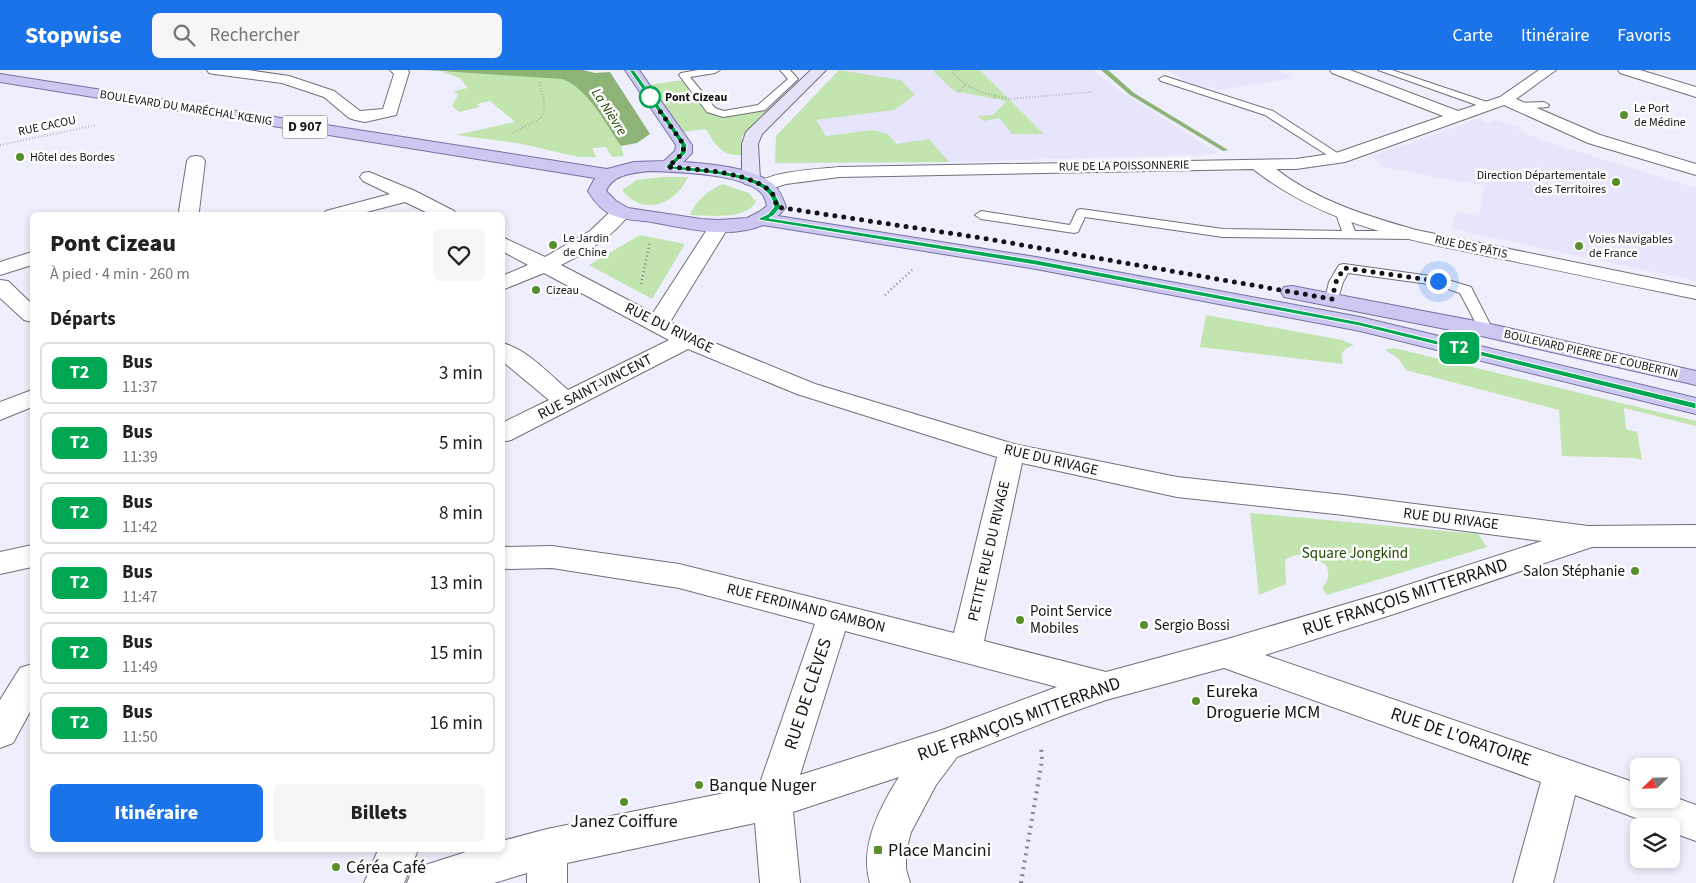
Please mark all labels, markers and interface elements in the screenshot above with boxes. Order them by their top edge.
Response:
search box [152,13,502,58]
text: Stopwise [25,18,122,53]
icon: search [170,21,198,49]
text: Rechercher [210,22,300,49]
text: Carte [1453,23,1493,48]
text: Itinéraire [1521,23,1589,48]
text: Favoris [1617,23,1671,48]
water label: La Nièvre [586,84,632,140]
street label: BOULEVARD DU MARÉCHAL KŒNIG [98,86,274,130]
marker: Pont Cizeau [639,86,661,108]
place label: Pont Cizeau [665,89,728,106]
place label: Le Port de Médine [1634,100,1686,131]
marker: Le Port de Médine [1618,109,1630,121]
street label: RUE CACOU [16,112,78,140]
road number: D 907 [282,116,328,138]
place label: Hôtel des Bordes [30,149,115,166]
marker: Hôtel des Bordes [14,151,26,163]
street label: RUE DE LA POISSONNERIE [1058,156,1190,176]
place label: Direction Départementale des Territoires [1477,167,1606,198]
marker: Direction Départementale des Territoires [1610,176,1622,188]
text: Pont Cizeau [50,226,176,261]
button: heart [433,229,485,281]
place label: Le Jardin de Chine [563,230,609,261]
street label: RUE DES PÂTIS [1433,231,1509,263]
place label: Voies Navigables de France [1589,231,1673,262]
marker: Le Jardin de Chine [547,239,559,251]
marker: Voies Navigables de France [1573,240,1585,252]
text: À pied · 4 min · 260 m [50,263,190,285]
your location [1426,269,1451,294]
place label: Cizeau [546,282,579,299]
marker: Cizeau [530,284,542,296]
street label: RUE DU RIVAGE [621,297,717,359]
text: Départs [50,306,116,333]
street label: BOULEVARD PIERRE DE COUBERTIN [1502,326,1680,382]
line badge: T2 [1436,332,1482,364]
text: T2 [1449,335,1469,360]
text: Bus [122,349,153,376]
street label: RUE SAINT-VINCENT [534,349,656,425]
text: T2 [70,360,89,385]
text: 3 min [439,360,483,387]
text: 11:37 [122,376,158,398]
text: Bus [122,419,153,446]
text: T2 [70,430,89,455]
text: 5 min [439,430,483,457]
street label: RUE DU RIVAGE [1002,439,1100,481]
text: 11:39 [122,446,158,468]
street label: PETITE RUE DU RIVAGE [963,479,1015,623]
text: Bus [122,489,153,516]
text: T2 [70,500,89,525]
text: 8 min [439,500,483,527]
street label: RUE DU RIVAGE [1402,503,1500,535]
text: 11:42 [122,516,158,538]
park label: Square Jongkind [1302,543,1408,564]
street label: RUE FRANÇOIS MITTERRAND [1299,552,1511,642]
text: Bus [122,559,153,586]
place label: Salon Stéphanie [1523,561,1625,582]
marker: Salon Stéphanie [1629,565,1641,577]
text: T2 [70,570,89,595]
text: 13 min [429,570,483,597]
street label: RUE FERDINAND GAMBON [725,578,887,638]
text: 11:47 [122,586,158,608]
place label: Point Service Mobiles [1030,601,1112,639]
marker: Point Service Mobiles [1014,614,1026,626]
place label: Sergio Bossi [1154,615,1230,636]
marker: Sergio Bossi [1138,619,1150,631]
text: Bus [122,629,153,656]
street label: RUE DE CLÈVES [778,635,838,753]
text: T2 [70,640,89,665]
text: 15 min [429,640,483,667]
text: 11:49 [122,656,158,678]
street label: RUE FRANÇOIS MITTERRAND [914,671,1124,767]
place label: Eureka Droguerie MCM [1206,679,1320,725]
marker: Eureka Droguerie MCM [1190,695,1202,707]
text: Bus [122,699,153,726]
street label: RUE DE L'ORATOIRE [1387,701,1535,773]
text: T2 [70,710,89,735]
text: 16 min [429,710,483,737]
text: 11:50 [122,726,158,748]
north arrow [1630,758,1680,808]
map controls [1630,758,1680,868]
place label: Banque Nuger [709,773,817,798]
marker: Banque Nuger [693,779,705,791]
button: Itinéraire [50,784,263,842]
button: Billets [273,784,485,842]
marker: Janez Coiffure [618,796,630,808]
place label: Janez Coiffure [570,809,678,834]
button: layers [1630,818,1680,868]
place label: Place Mancini [888,838,991,863]
marker: Place Mancini [872,844,884,856]
place label: Céréa Café [346,855,426,880]
marker: Céréa Café [330,861,342,873]

